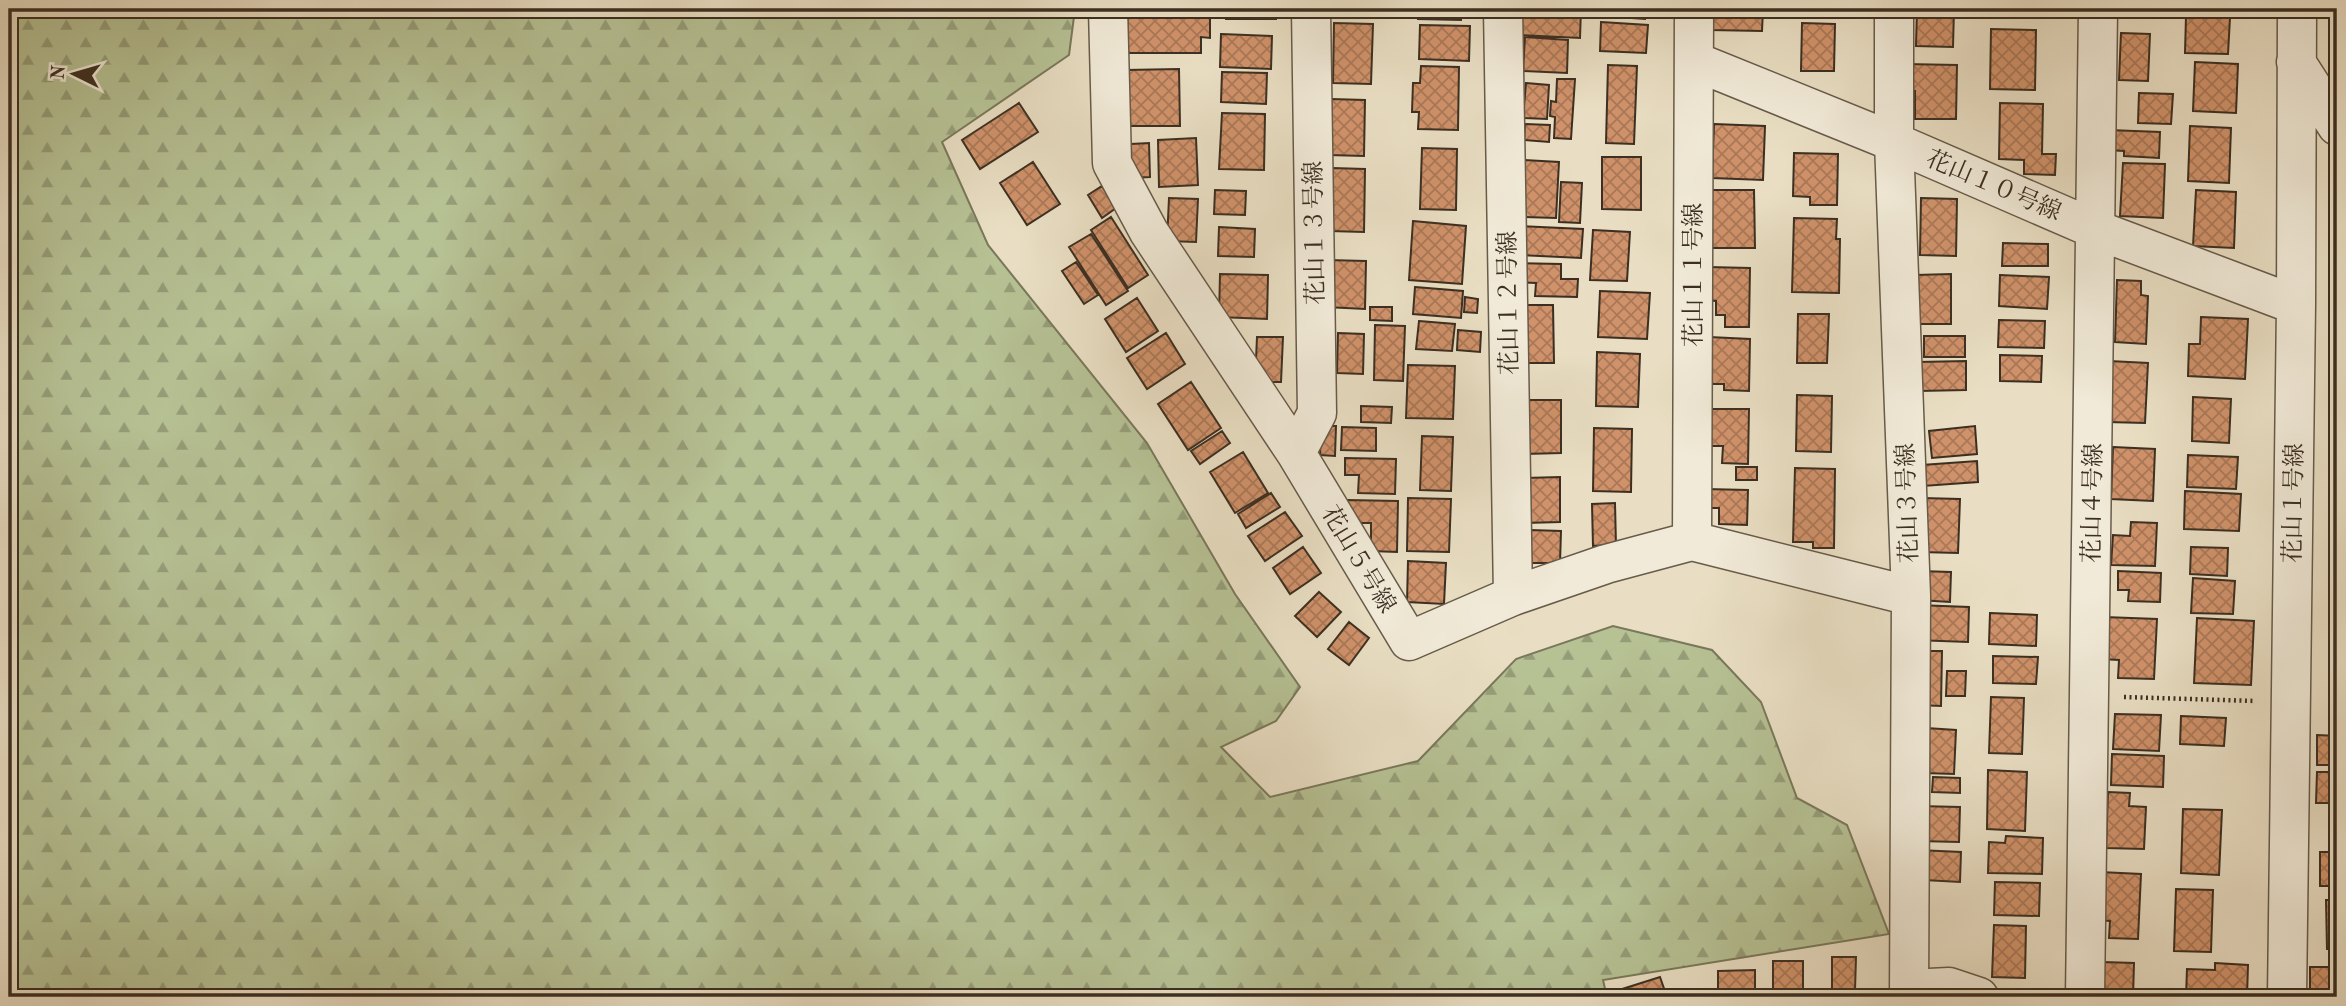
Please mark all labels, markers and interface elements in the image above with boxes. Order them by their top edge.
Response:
north arrow [38,38,108,108]
text: N [49,64,70,81]
street label: 花山１０号線 [1922,145,2065,226]
street label: 花山１３号線 [1300,161,1329,305]
street label: 花山１１号線 [1680,203,1707,347]
street label: 花山１２号線 [1494,231,1523,375]
street label: 花山３号線 [1892,443,1923,563]
street label: 花山４号線 [2078,443,2107,563]
street label: 花山１号線 [2279,443,2308,563]
street label: 花山５号線 [1316,501,1401,618]

